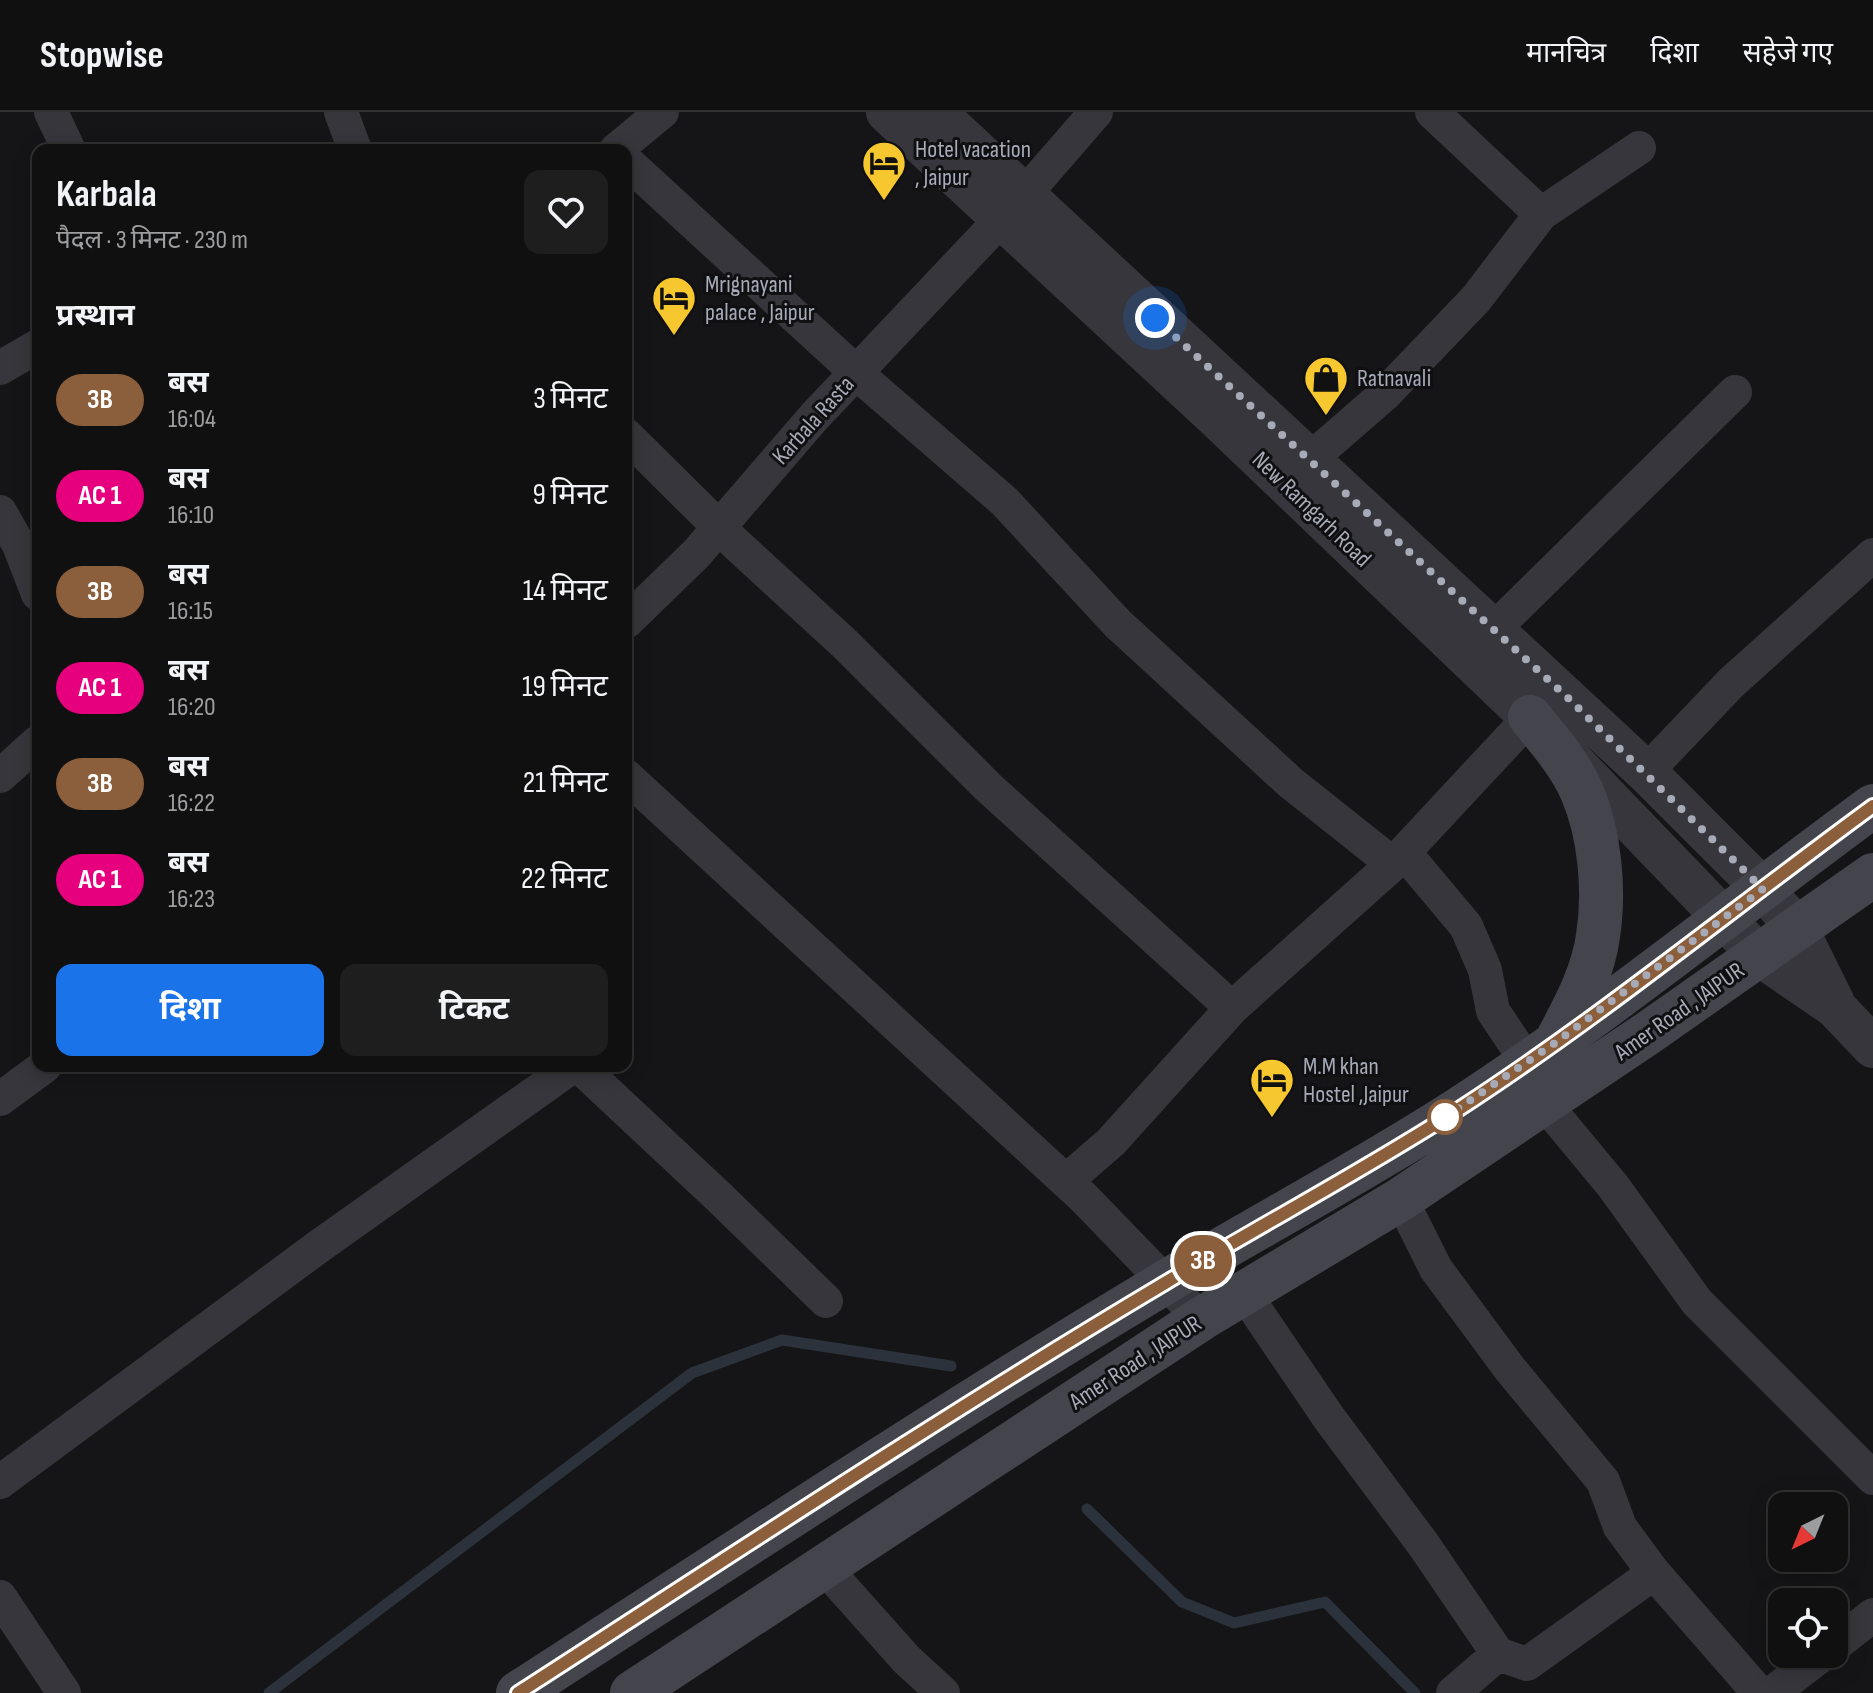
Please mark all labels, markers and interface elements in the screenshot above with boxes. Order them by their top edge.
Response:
text: Stopwise [40,33,164,78]
text: मानचित्र [1526,37,1606,70]
text: दिशा [1650,37,1699,70]
text: सहेजे गए [1743,37,1833,70]
place label: Hotel vacation , Jaipur [915,135,1031,192]
hotel icon: Hotel vacation , Jaipur [860,139,908,202]
button: heart [524,170,608,254]
text: Karbala [56,172,157,217]
text: पैदल · 3 मिनट · 230 m [56,225,248,256]
place label: Mrignayani palace , Jaipur [705,270,815,327]
hotel icon: Mrignayani palace , Jaipur [650,274,698,337]
text: प्रस्थान [56,298,135,334]
your location [1135,298,1175,338]
shop icon: Ratnavali [1302,354,1350,417]
place label: Ratnavali [1357,364,1431,393]
text: बस [168,365,209,401]
street label: Karbala Rasta [766,370,860,470]
text: 3 मिनट [533,381,608,417]
text: 3B [87,383,113,416]
text: 16:04 [168,404,216,435]
street label: New Ramgarh Road [1246,445,1377,573]
text: बस [168,461,209,497]
text: 9 मिनट [532,477,608,513]
text: AC 1 [79,479,121,512]
text: 16:10 [168,500,214,531]
text: बस [168,557,209,593]
text: 14 मिनट [523,573,608,609]
text: 3B [87,575,113,608]
text: 16:15 [168,596,213,627]
text: बस [168,653,209,689]
text: 19 मिनट [522,669,608,705]
text: AC 1 [79,671,121,704]
text: 16:20 [168,692,216,723]
text: बस [168,749,209,785]
text: 21 मिनट [523,765,608,801]
text: 3B [87,767,113,800]
text: 16:22 [168,788,215,819]
text: बस [168,845,209,881]
text: 22 मिनट [521,861,608,897]
text: AC 1 [79,863,121,896]
text: 16:23 [168,884,215,915]
street label: Amer Road , JAIPUR [1608,956,1750,1067]
button: दिशा [56,964,324,1056]
button: टिकट [340,964,608,1056]
place label: M.M khan Hostel ,Jaipur [1303,1052,1409,1109]
hotel icon: M.M khan Hostel ,Jaipur [1248,1056,1296,1119]
unlabelled marker [1428,1100,1462,1134]
line badge: 3B [1167,1235,1239,1287]
text: 3B [1190,1244,1216,1277]
street label: Amer Road , JAIPUR [1063,1309,1207,1416]
north arrow [1768,1492,1848,1572]
map controls [1768,1492,1848,1668]
button: locate [1768,1588,1848,1668]

